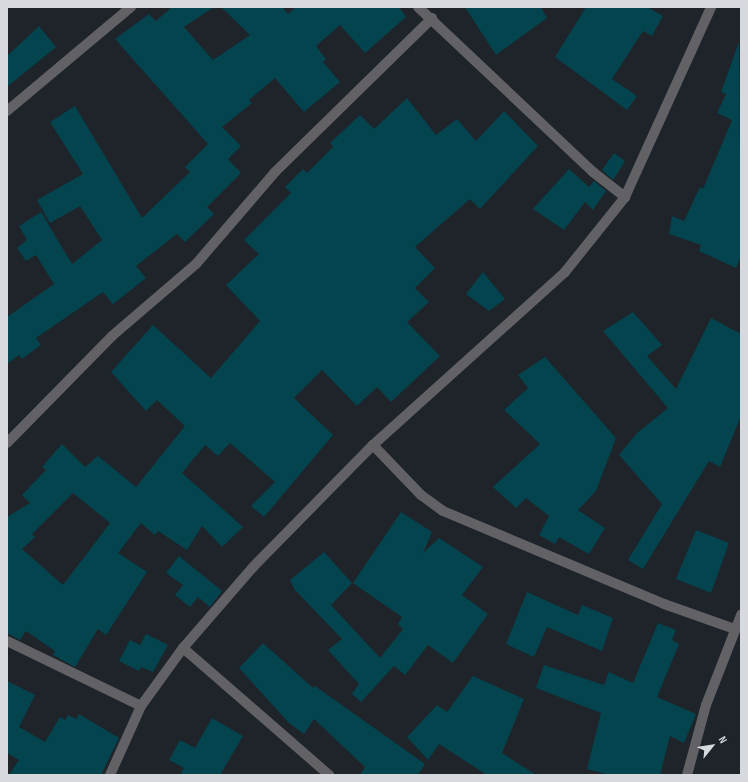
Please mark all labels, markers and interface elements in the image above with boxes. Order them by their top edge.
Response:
north arrow [692,726,732,766]
text: N [716,734,730,746]

